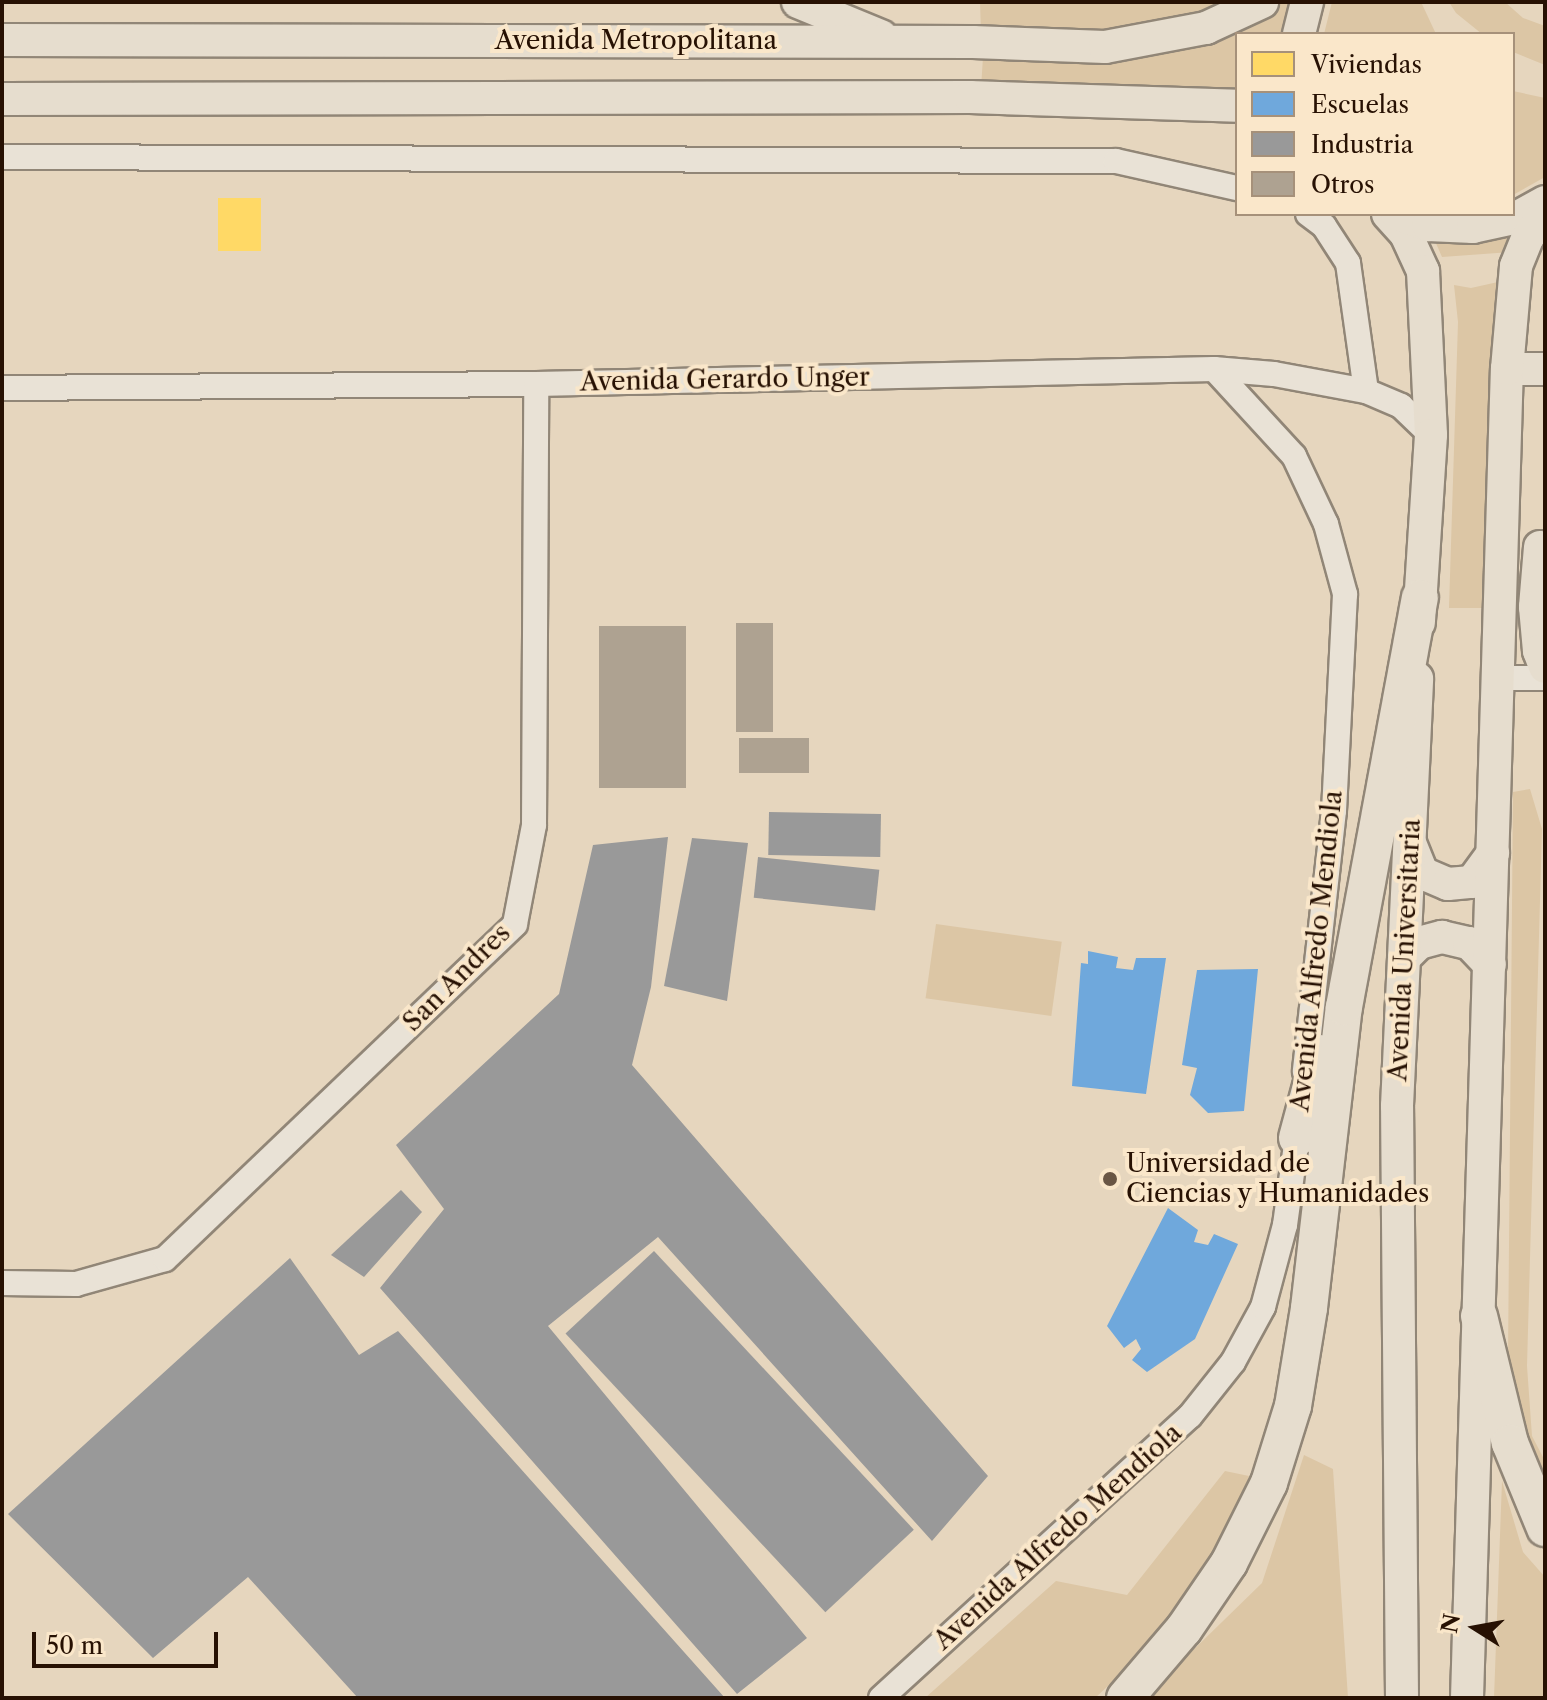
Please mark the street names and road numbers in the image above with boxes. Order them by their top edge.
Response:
street label: Avenida Metropolitana [495,25,777,57]
street label: Avenida Gerardo Unger [580,362,870,398]
street label: Avenida Alfredo Mendiola [1285,788,1349,1114]
street label: Avenida Universitaria [1383,818,1427,1082]
street label: San Andres [396,917,518,1039]
street label: Avenida Alfredo Mendiola [927,1417,1189,1657]

